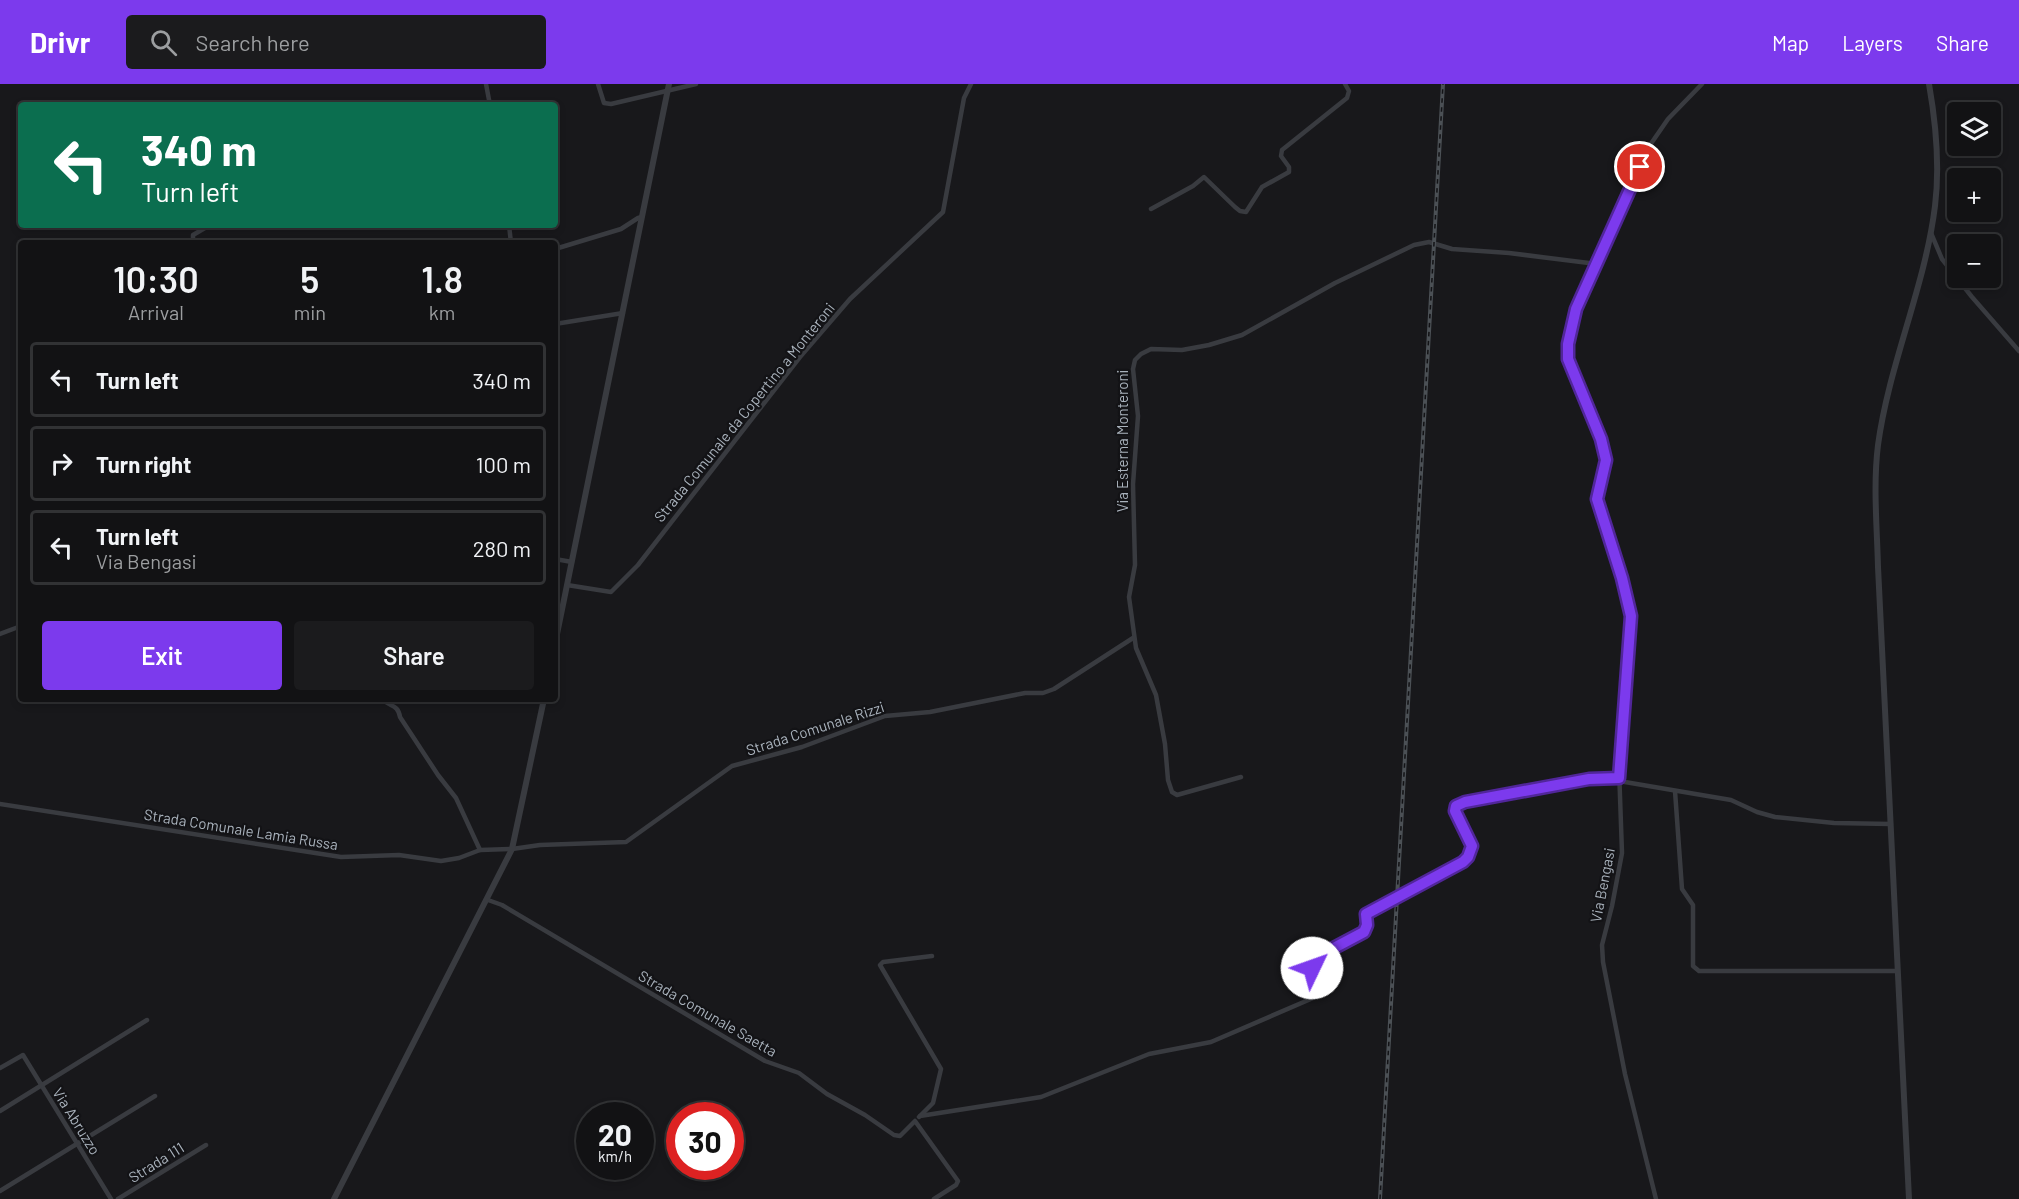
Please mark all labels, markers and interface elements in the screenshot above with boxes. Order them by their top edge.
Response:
search box [126,15,546,69]
text: Drivr [30,25,90,59]
icon: search [147,26,180,59]
text: Search here [195,29,310,55]
text: Map [1772,30,1809,55]
text: Layers [1842,30,1903,55]
text: Share [1936,30,1989,55]
map controls [1947,102,2001,288]
button: layers [1947,102,2001,156]
text: 340 m [141,124,257,174]
icon: left [42,126,120,204]
pin [1614,141,1665,192]
icon: arrive [1623,150,1656,183]
button: + [1947,168,2001,222]
text: Turn left [141,175,239,207]
button: − [1947,234,2001,288]
text: 10:30 [113,257,199,300]
text: 5 [300,257,319,300]
text: 1.8 [421,257,463,300]
street label: Strada Comunale da Copertino a Monteroni [650,299,838,525]
text: Arrival [128,300,184,324]
text: min [294,300,326,324]
text: km [429,300,455,324]
icon: left [45,363,78,396]
text: Turn left [96,367,179,393]
text: 340 m [473,367,531,393]
street label: Via Esterna Monteroni [1113,370,1131,512]
icon: right [45,447,78,480]
text: Turn right [96,451,191,477]
text: 100 m [476,451,531,477]
text: Turn left [96,523,179,549]
icon: left [45,531,78,564]
text: 280 m [473,535,531,561]
text: Via Bengasi [96,549,197,573]
button: Exit [42,621,282,690]
button: Share [294,621,534,690]
street label: Strada Comunale Rizzi [744,697,886,759]
street label: Strada Comunale Lamia Russa [143,805,339,853]
street label: Via Bengasi [1586,846,1618,924]
position arrow [1280,936,1344,1000]
street label: Strada Comunale Saetta [636,966,780,1060]
street label: Via Abruzzo [49,1084,105,1158]
speed limit sign: 30 [666,1102,744,1180]
text: 20 [598,1116,632,1152]
street label: Strada 111 [125,1138,187,1186]
text: km/h [598,1147,632,1165]

